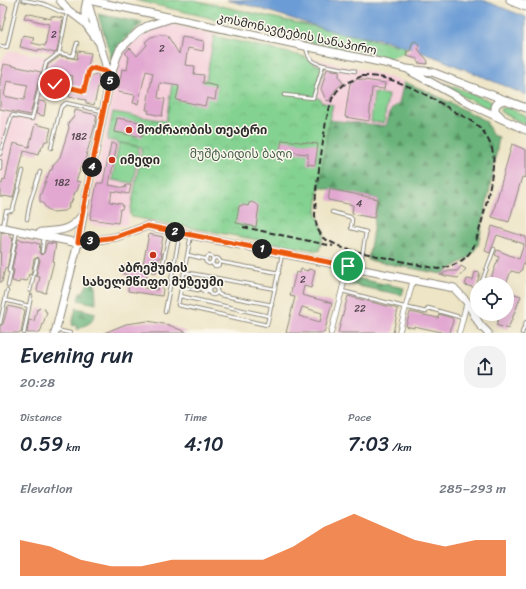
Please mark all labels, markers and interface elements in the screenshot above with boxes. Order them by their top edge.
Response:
street label: კოსმონავტების სანაპირო [215,6,379,62]
house number: 2 [51,26,57,44]
house number: 2 [159,40,165,58]
pin [38,67,72,101]
pin: 5 [100,71,120,91]
text: 5 [107,71,113,90]
icon: check [44,73,66,95]
place label: მოძრაობის თეატრი [137,119,267,141]
marker: მოძრაობის თეატრი [124,125,134,135]
house number: 182 [71,128,87,146]
park label: მუშტაიდის ბაღი [190,143,292,165]
place label: იმედი [120,149,160,171]
marker: იმედი [107,155,117,165]
pin: 4 [82,157,102,177]
text: 4 [89,157,95,176]
house number: 182 [54,174,70,192]
house number: 4 [356,195,362,213]
pin: 2 [165,222,185,242]
text: 2 [172,222,178,241]
pin: 3 [80,231,100,251]
text: 3 [87,231,93,250]
pin: 1 [252,239,272,259]
text: 1 [260,239,264,258]
pin [331,249,365,283]
marker: აბრეშუმის სახელმწიფო მუზეუმი [148,250,158,260]
icon: arrive [337,255,359,277]
place label: აბრეშუმის სახელმწიფო მუზეუმი [82,257,224,293]
house number: 2 [300,271,306,289]
map controls [470,277,514,321]
button: locate [470,277,514,321]
house number: 22 [354,300,366,318]
text: Evening run [20,336,133,375]
button: share [464,346,506,388]
text: 20:28 [20,371,55,394]
text: Distance [20,408,62,427]
text: Time [184,408,207,427]
text: Pace [348,408,371,427]
text: 0.59 [20,427,63,462]
text: 4:10 [184,427,224,462]
text: 7:03 [348,427,389,462]
text: km [63,438,80,457]
text: /km [389,438,412,457]
text: Elevation [20,477,73,500]
text: 285–293 m [439,477,506,500]

